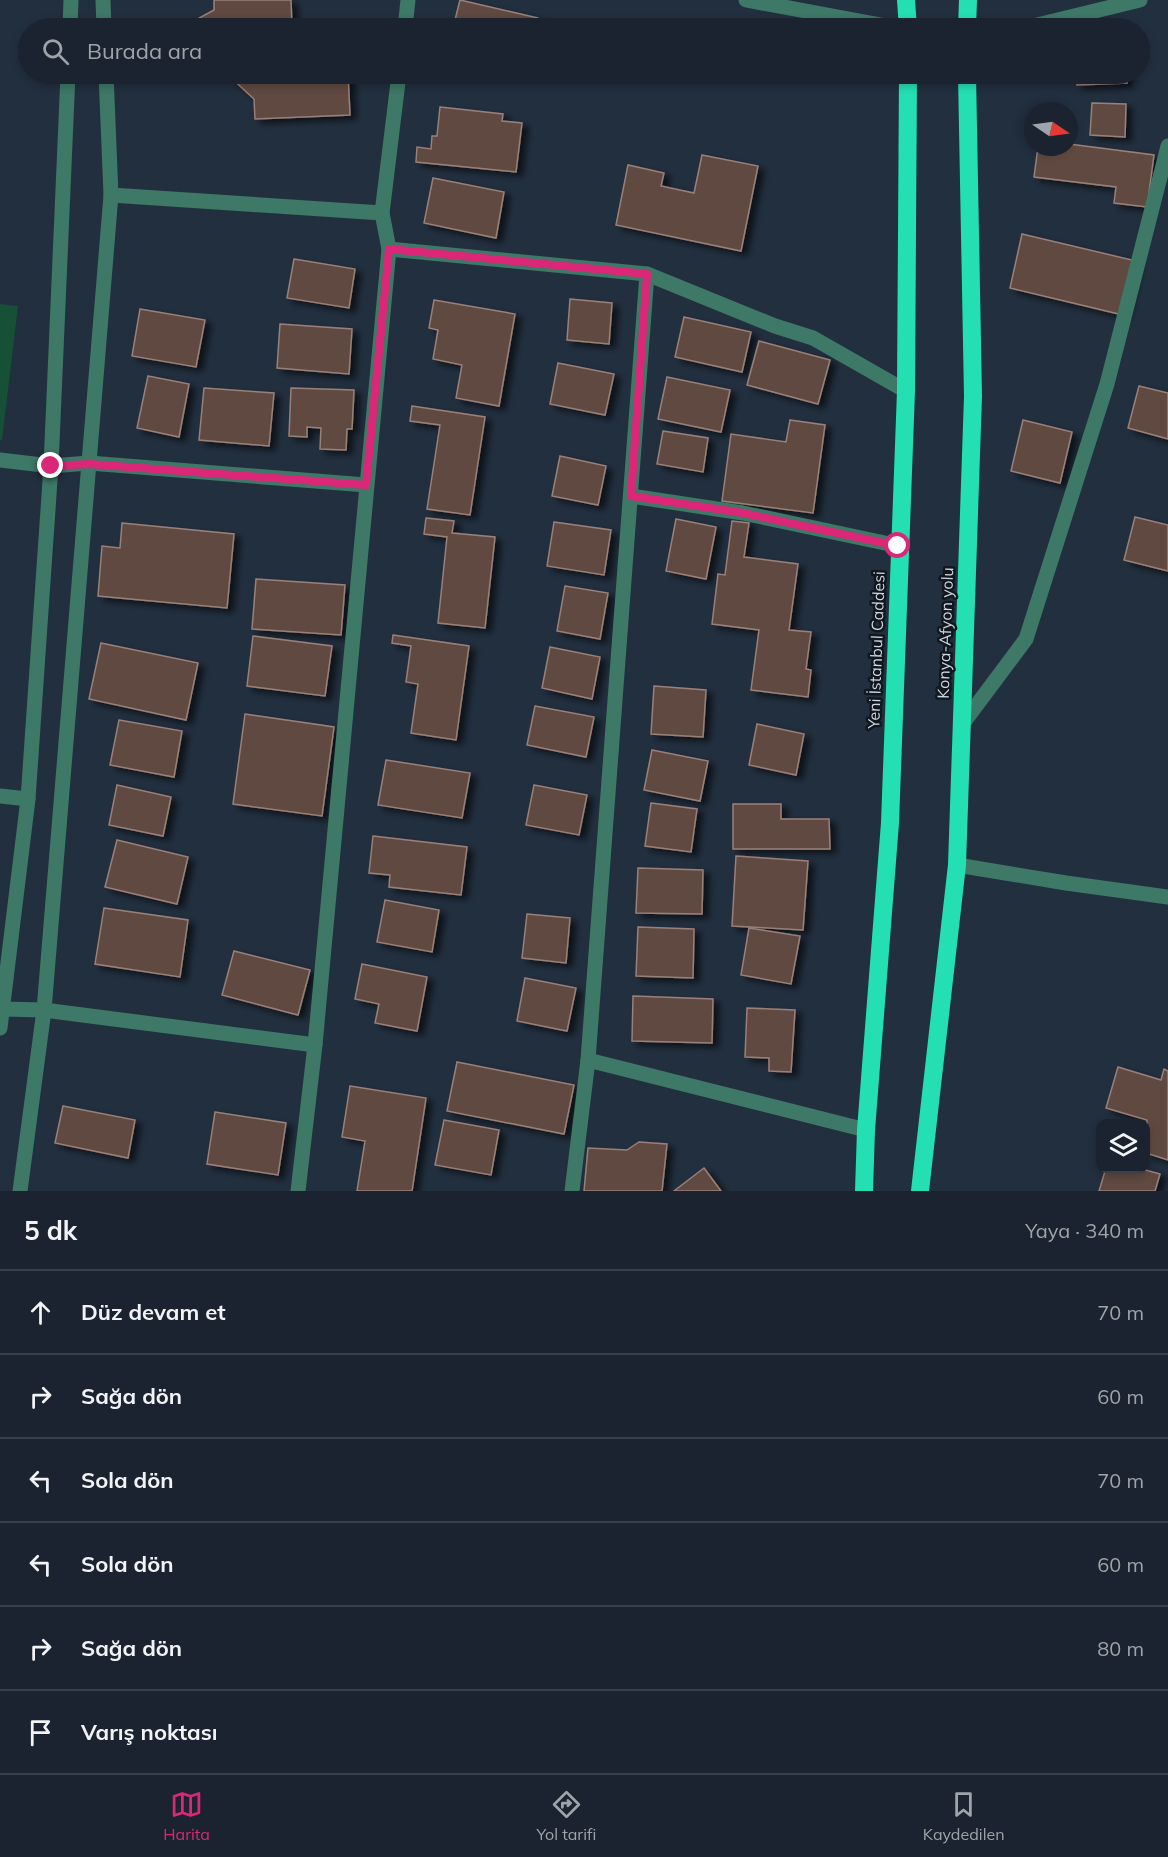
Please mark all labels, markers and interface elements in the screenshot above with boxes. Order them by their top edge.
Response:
search box [18,18,1150,84]
icon: search [39,35,72,68]
text: Burada ara [87,37,202,65]
north arrow [1024,102,1078,156]
route end [37,452,63,478]
route start [884,532,910,558]
street label: Konya-Afyon yolu [933,567,957,699]
street label: Yeni İstanbul Caddesi [863,571,889,730]
map controls [1096,1119,1150,1173]
button: layers [1096,1119,1150,1173]
text: 5 dk [24,1214,77,1247]
text: Yaya · 340 m [1025,1218,1144,1243]
icon: ahead [24,1296,57,1329]
text: Düz devam et [81,1298,226,1326]
text: 70 m [1097,1300,1144,1325]
icon: right [24,1380,57,1413]
text: Sağa dön [81,1382,182,1410]
text: 60 m [1097,1384,1144,1409]
icon: left [24,1464,57,1497]
text: Sola dön [81,1466,174,1494]
text: 70 m [1097,1468,1144,1493]
icon: left [24,1548,57,1581]
text: Sola dön [81,1550,174,1578]
text: 60 m [1097,1552,1144,1577]
icon: right [24,1632,57,1665]
text: Sağa dön [81,1634,182,1662]
text: 80 m [1097,1636,1144,1661]
icon: arrive [24,1716,57,1749]
text: Varış noktası [81,1718,217,1746]
tab: Harita [163,1788,210,1844]
tab: Yol tarifi [537,1788,596,1844]
tab: Kaydedilen [923,1788,1005,1844]

